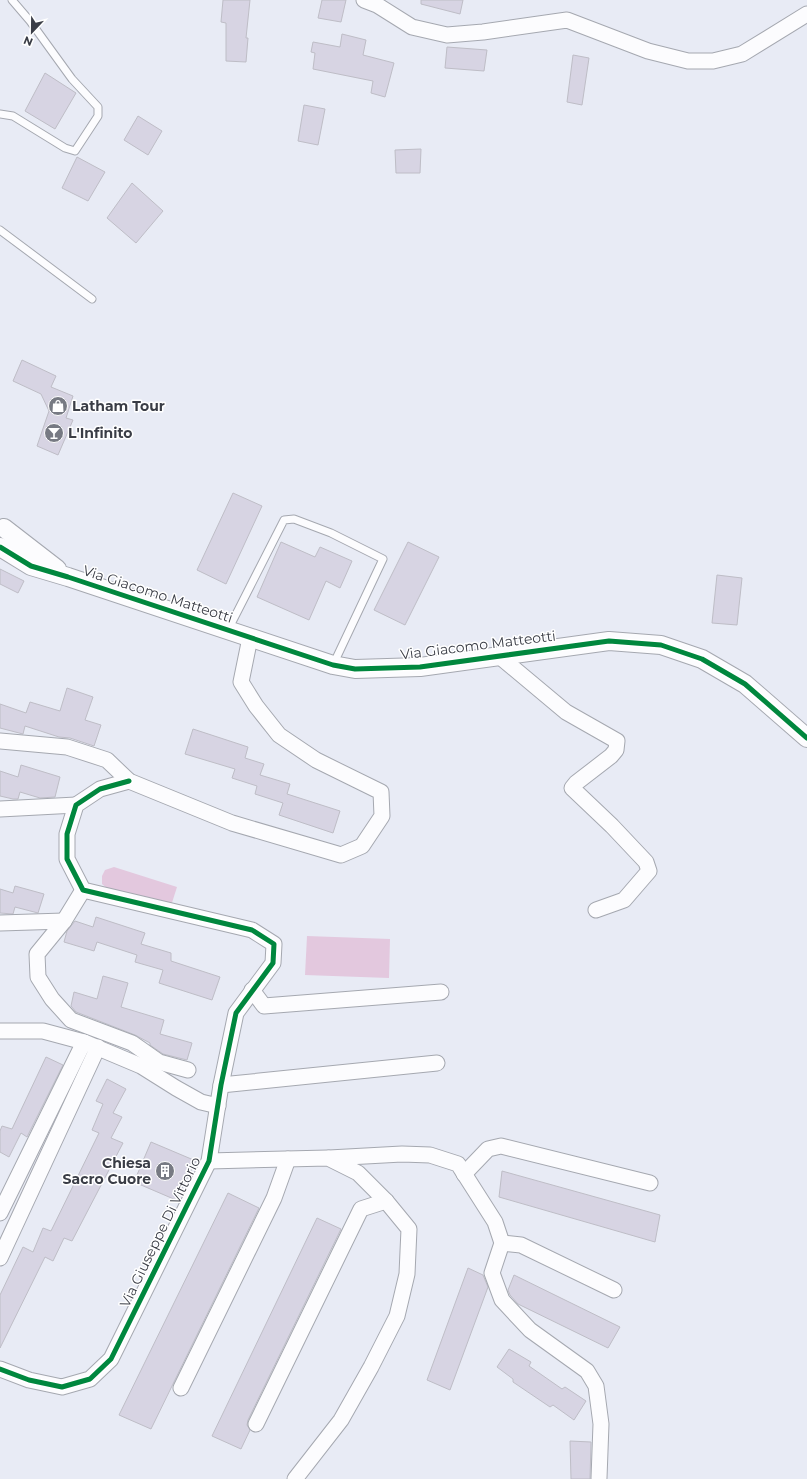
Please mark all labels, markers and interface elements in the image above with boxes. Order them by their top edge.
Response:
north arrow [12,12,52,52]
text: N [22,33,35,49]
shop icon: Latham Tour [47,395,69,417]
place label: Latham Tour [72,397,165,415]
bar icon: L'Infinito [43,422,65,444]
place label: L'Infinito [68,424,133,442]
street label: Via Giacomo Matteotti [81,561,235,627]
street label: Via Giacomo Matteotti [399,627,557,663]
street label: Via Giuseppe Di Vittorio [116,1153,204,1310]
place label: Chiesa Sacro Cuore [63,1154,151,1188]
building icon: Chiesa Sacro Cuore [154,1160,176,1182]

